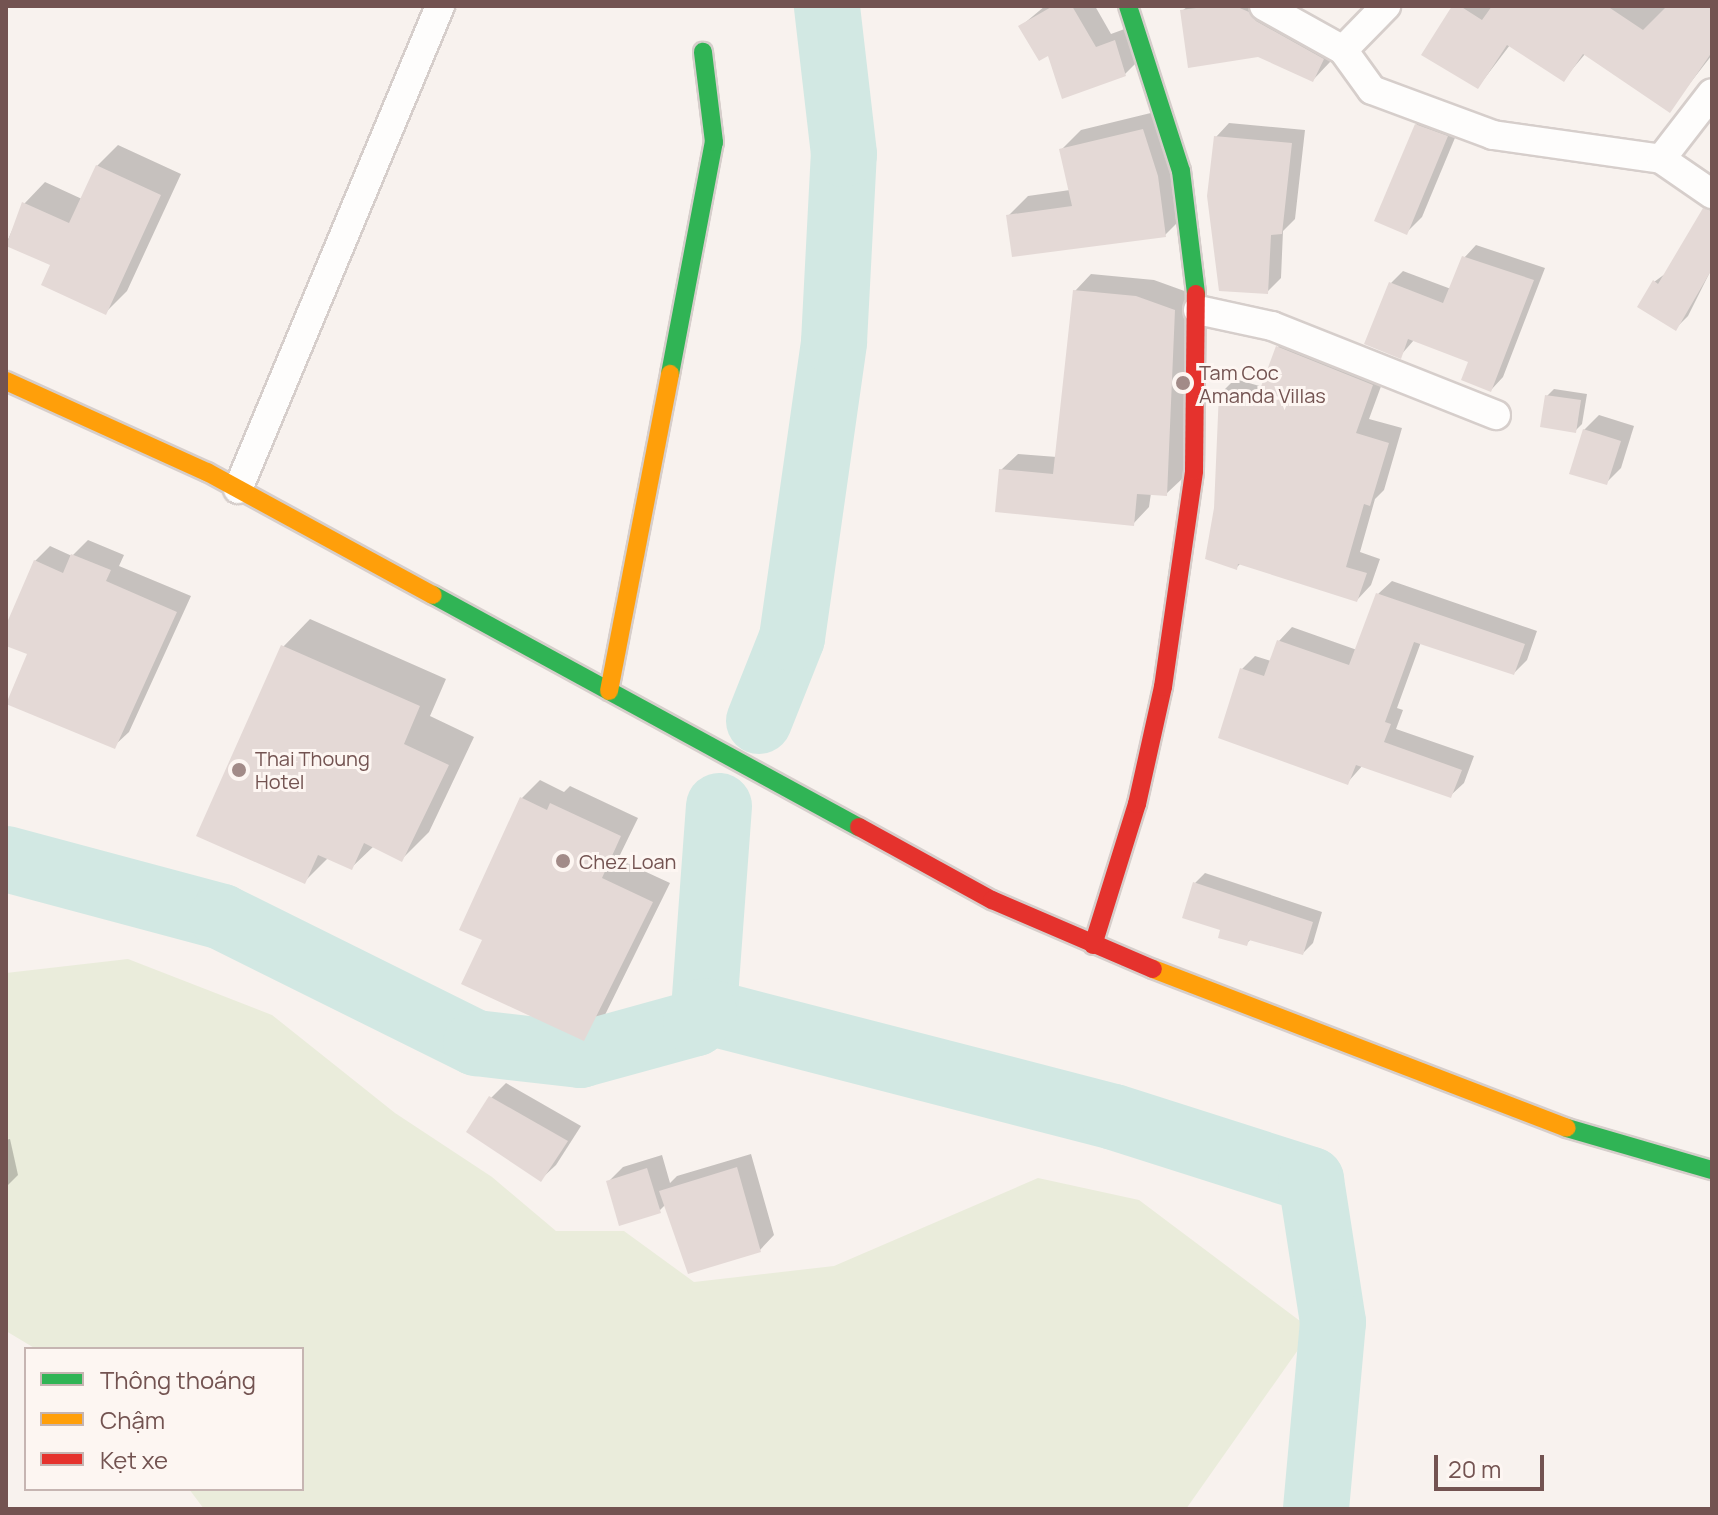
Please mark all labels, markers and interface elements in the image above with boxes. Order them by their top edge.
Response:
place label: Tam Coc Amanda Villas [1199,360,1326,407]
marker: Tam Coc Amanda Villas [1174,374,1192,392]
place label: Thai Thoung Hotel [255,746,370,793]
marker: Thai Thoung Hotel [230,761,248,779]
place label: Chez Loan [579,849,676,873]
marker: Chez Loan [554,852,572,870]
legend [24,1347,304,1491]
text: Thông thoáng [100,1363,256,1396]
text: Chậm [100,1403,165,1436]
scale bar [1438,1439,1548,1489]
text: Kẹt xe [100,1443,168,1476]
text: 20 m [1448,1452,1501,1485]

